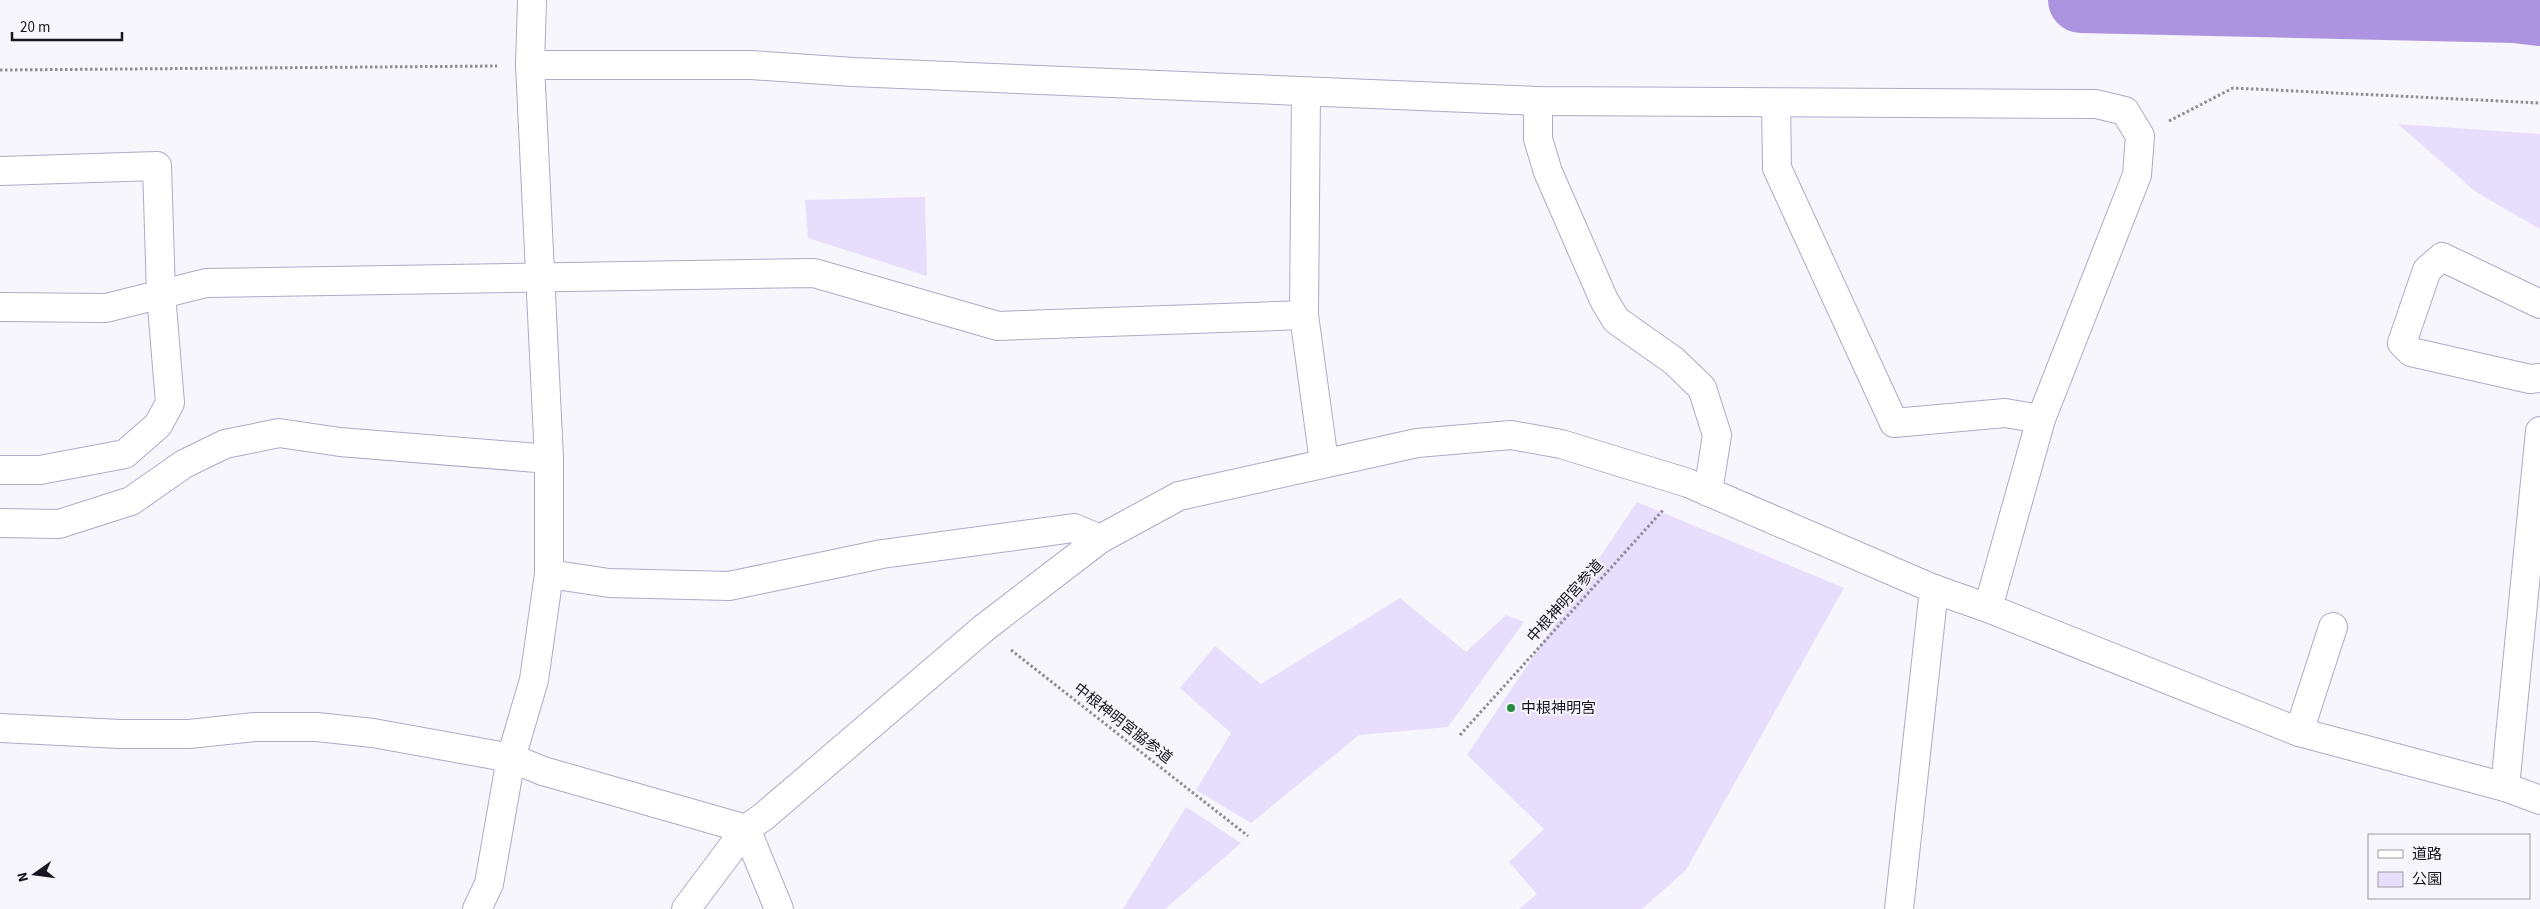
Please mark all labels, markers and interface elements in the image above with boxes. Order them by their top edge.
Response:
scale bar [12,10,122,42]
text: 20 m [20,17,50,38]
street label: 中根神明宮参道 [1522,555,1608,647]
street label: 中根神明宮脇参道 [1069,678,1176,769]
place label: 中根神明宮 [1521,698,1596,719]
marker: 中根神明宮 [1505,702,1517,714]
legend [2368,834,2530,899]
text: 道路 [2412,844,2442,865]
north arrow [10,849,60,899]
text: 公園 [2412,869,2442,890]
text: N [13,870,34,884]

